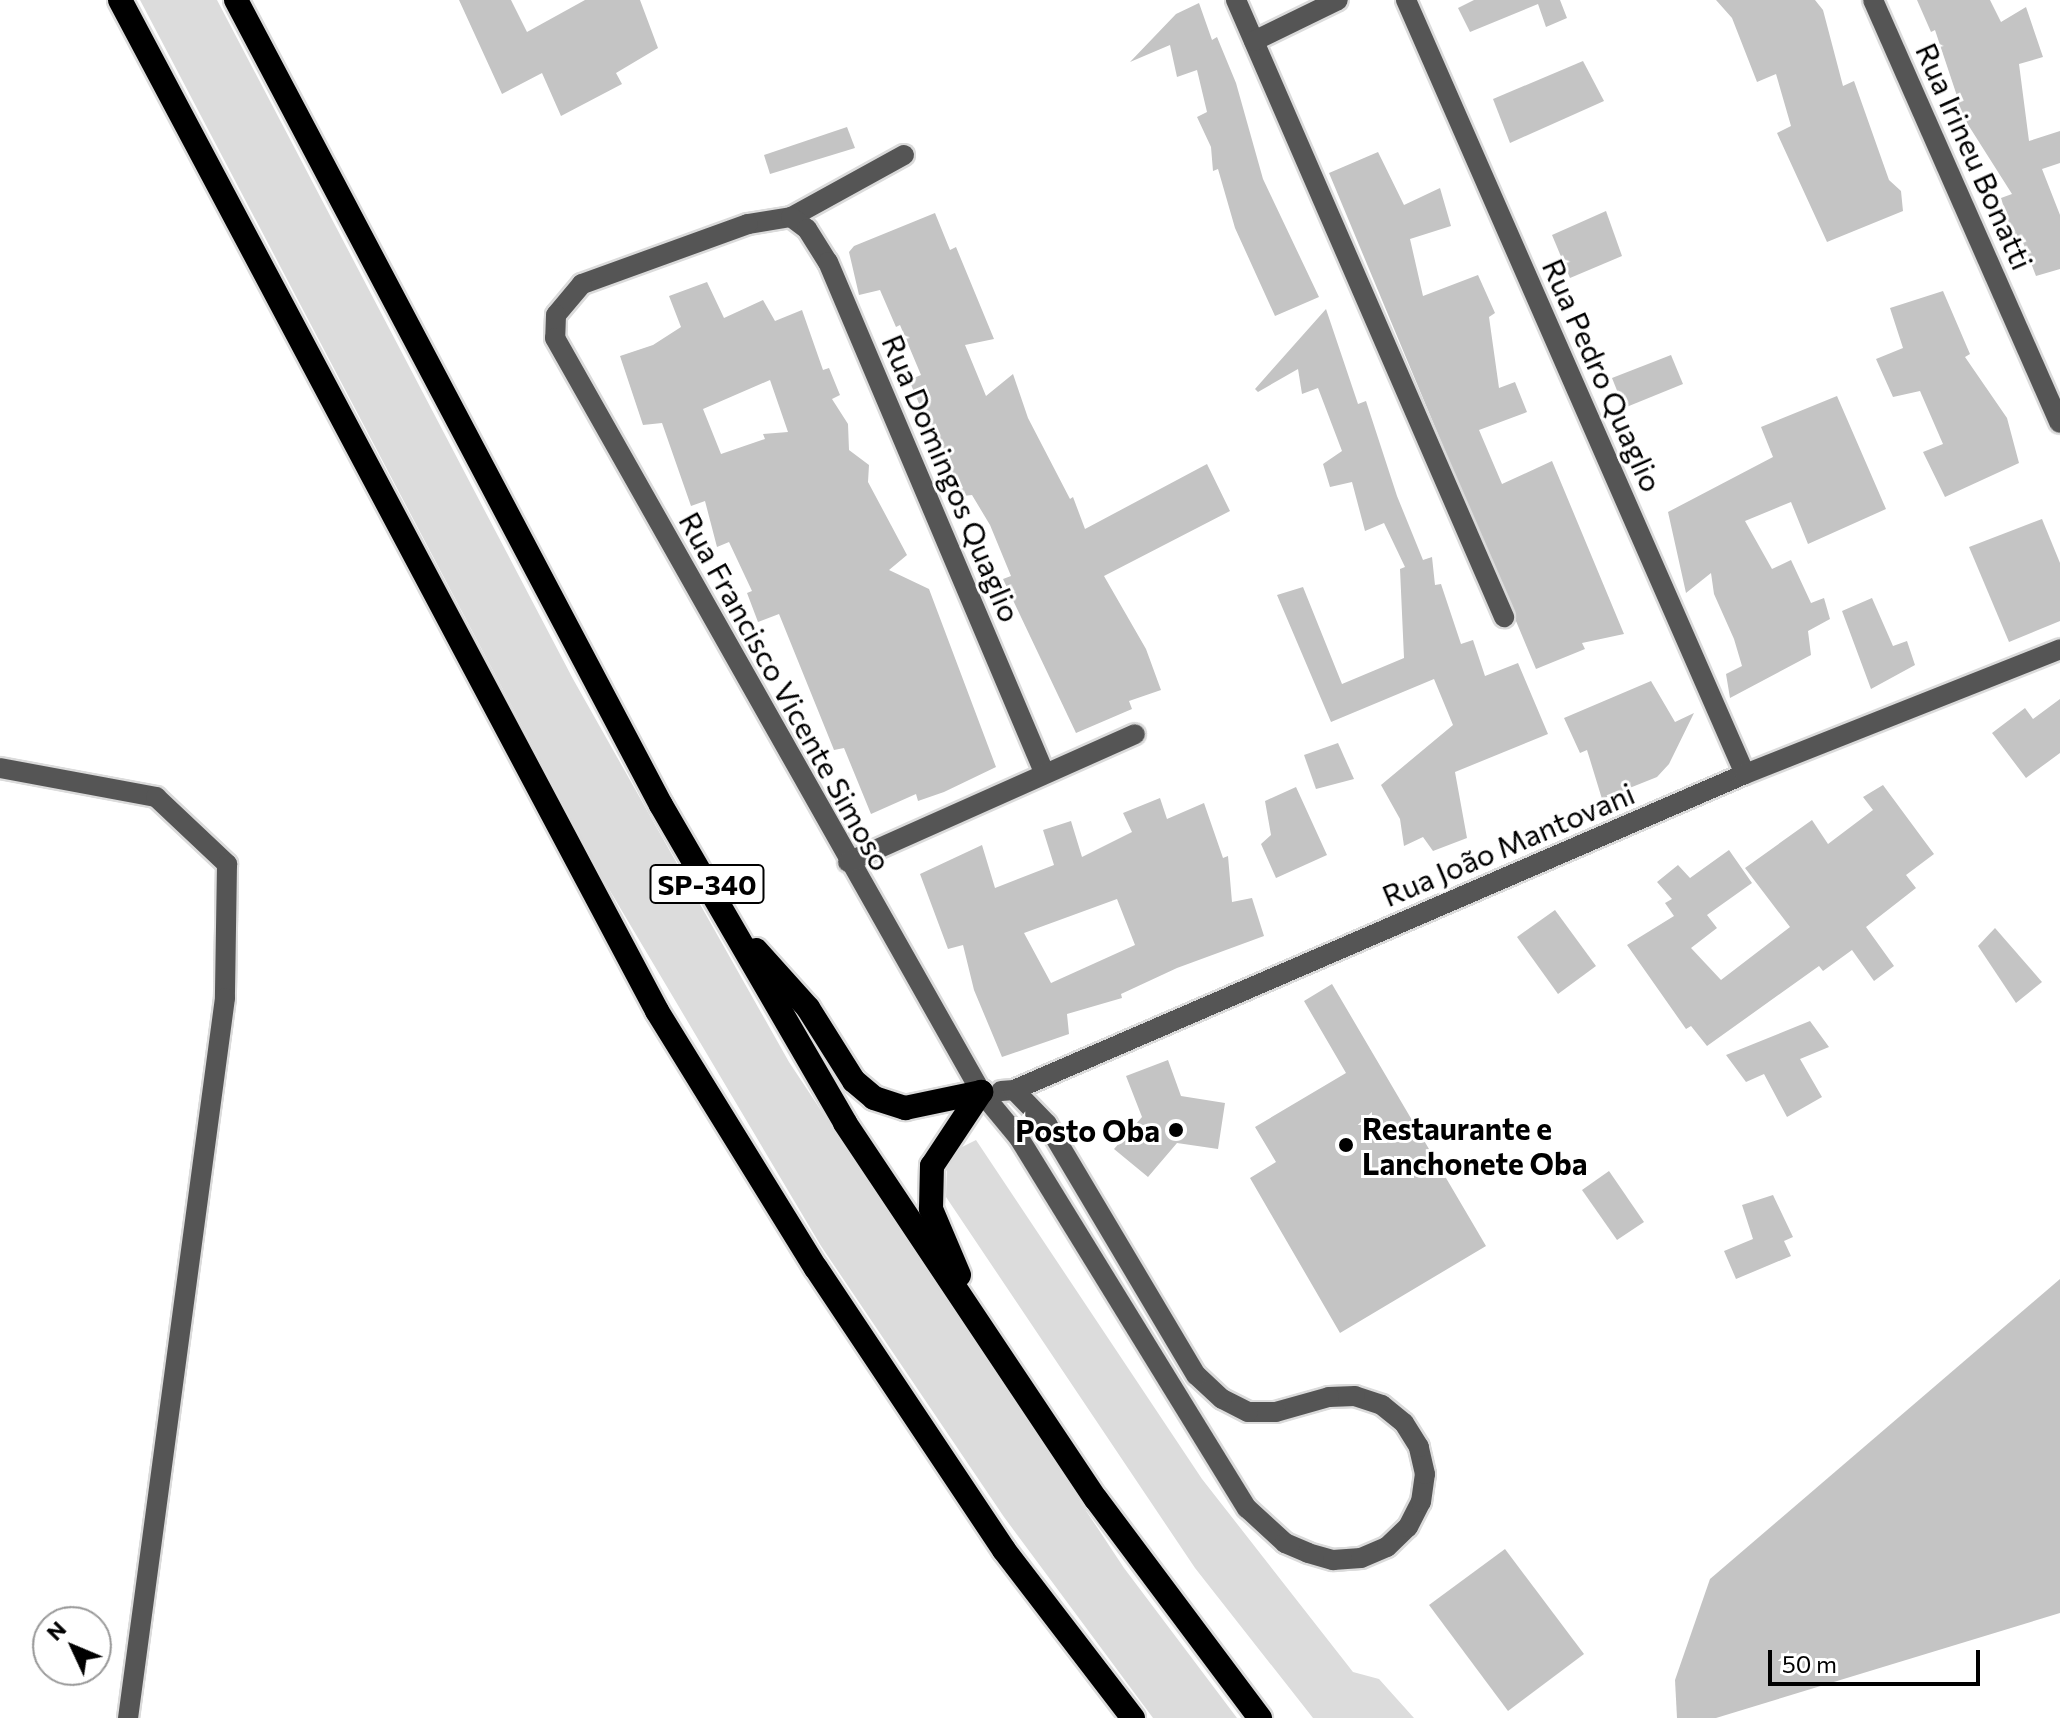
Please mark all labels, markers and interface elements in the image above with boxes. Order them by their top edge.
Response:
street label: Rua Irineu Bonatti [1909,37,2041,275]
street label: Rua Pedro Quaglio [1535,253,1671,497]
street label: Rua Domingos Quaglio [875,329,1029,627]
street label: Rua Francisco Vicente Simoso [672,505,900,877]
street label: Rua João Mantovani [1376,775,1640,913]
road number: SP-340 [649,860,765,908]
place label: Restaurante e Lanchonete Oba [1362,1110,1588,1180]
place label: Posto Oba [1015,1112,1160,1148]
marker: Posto Oba [1167,1121,1185,1139]
marker: Restaurante e Lanchonete Oba [1337,1136,1355,1154]
north arrow [32,1606,112,1686]
text: N [40,1615,71,1646]
scale bar [1772,1634,1984,1684]
text: 50 m [1782,1649,1837,1678]

